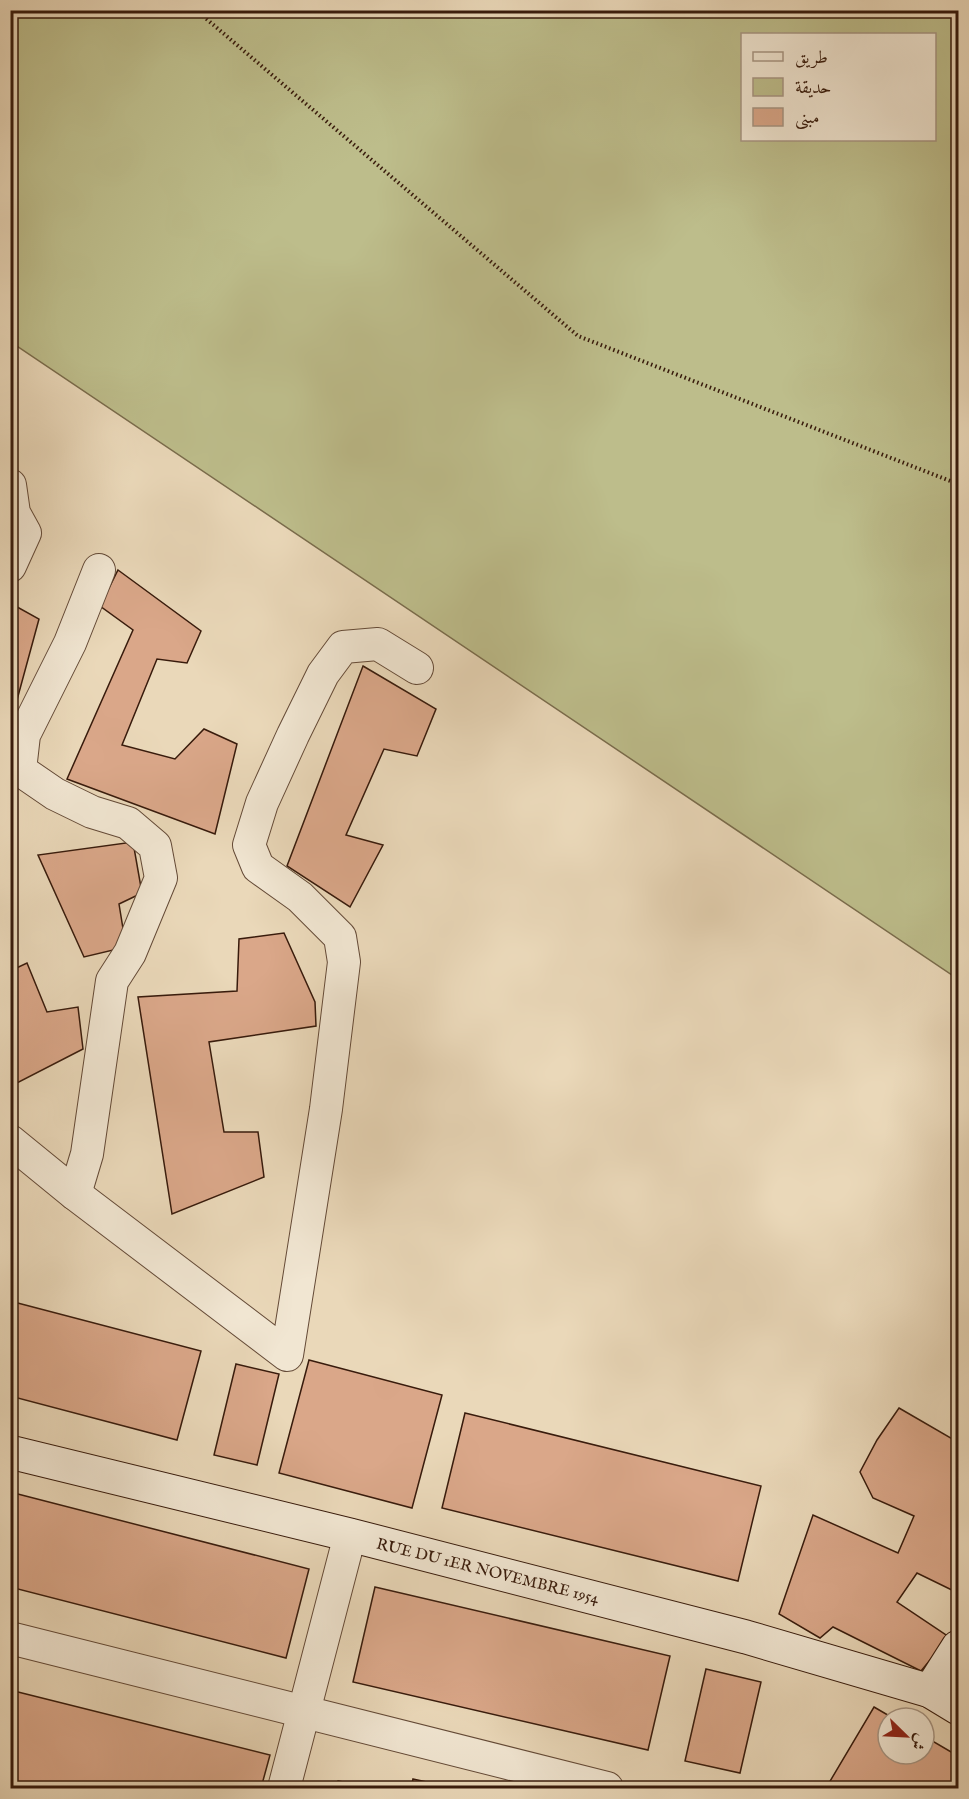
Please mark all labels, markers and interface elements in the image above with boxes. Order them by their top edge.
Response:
legend [741,33,936,141]
text: طريق [795,47,828,70]
text: حديقة [795,77,831,100]
text: مبنى [795,107,820,130]
street label: RUE DU 1ER NOVEMBRE 1954 [374,1535,601,1609]
north arrow [876,1706,936,1766]
text: ش [906,1730,930,1753]

